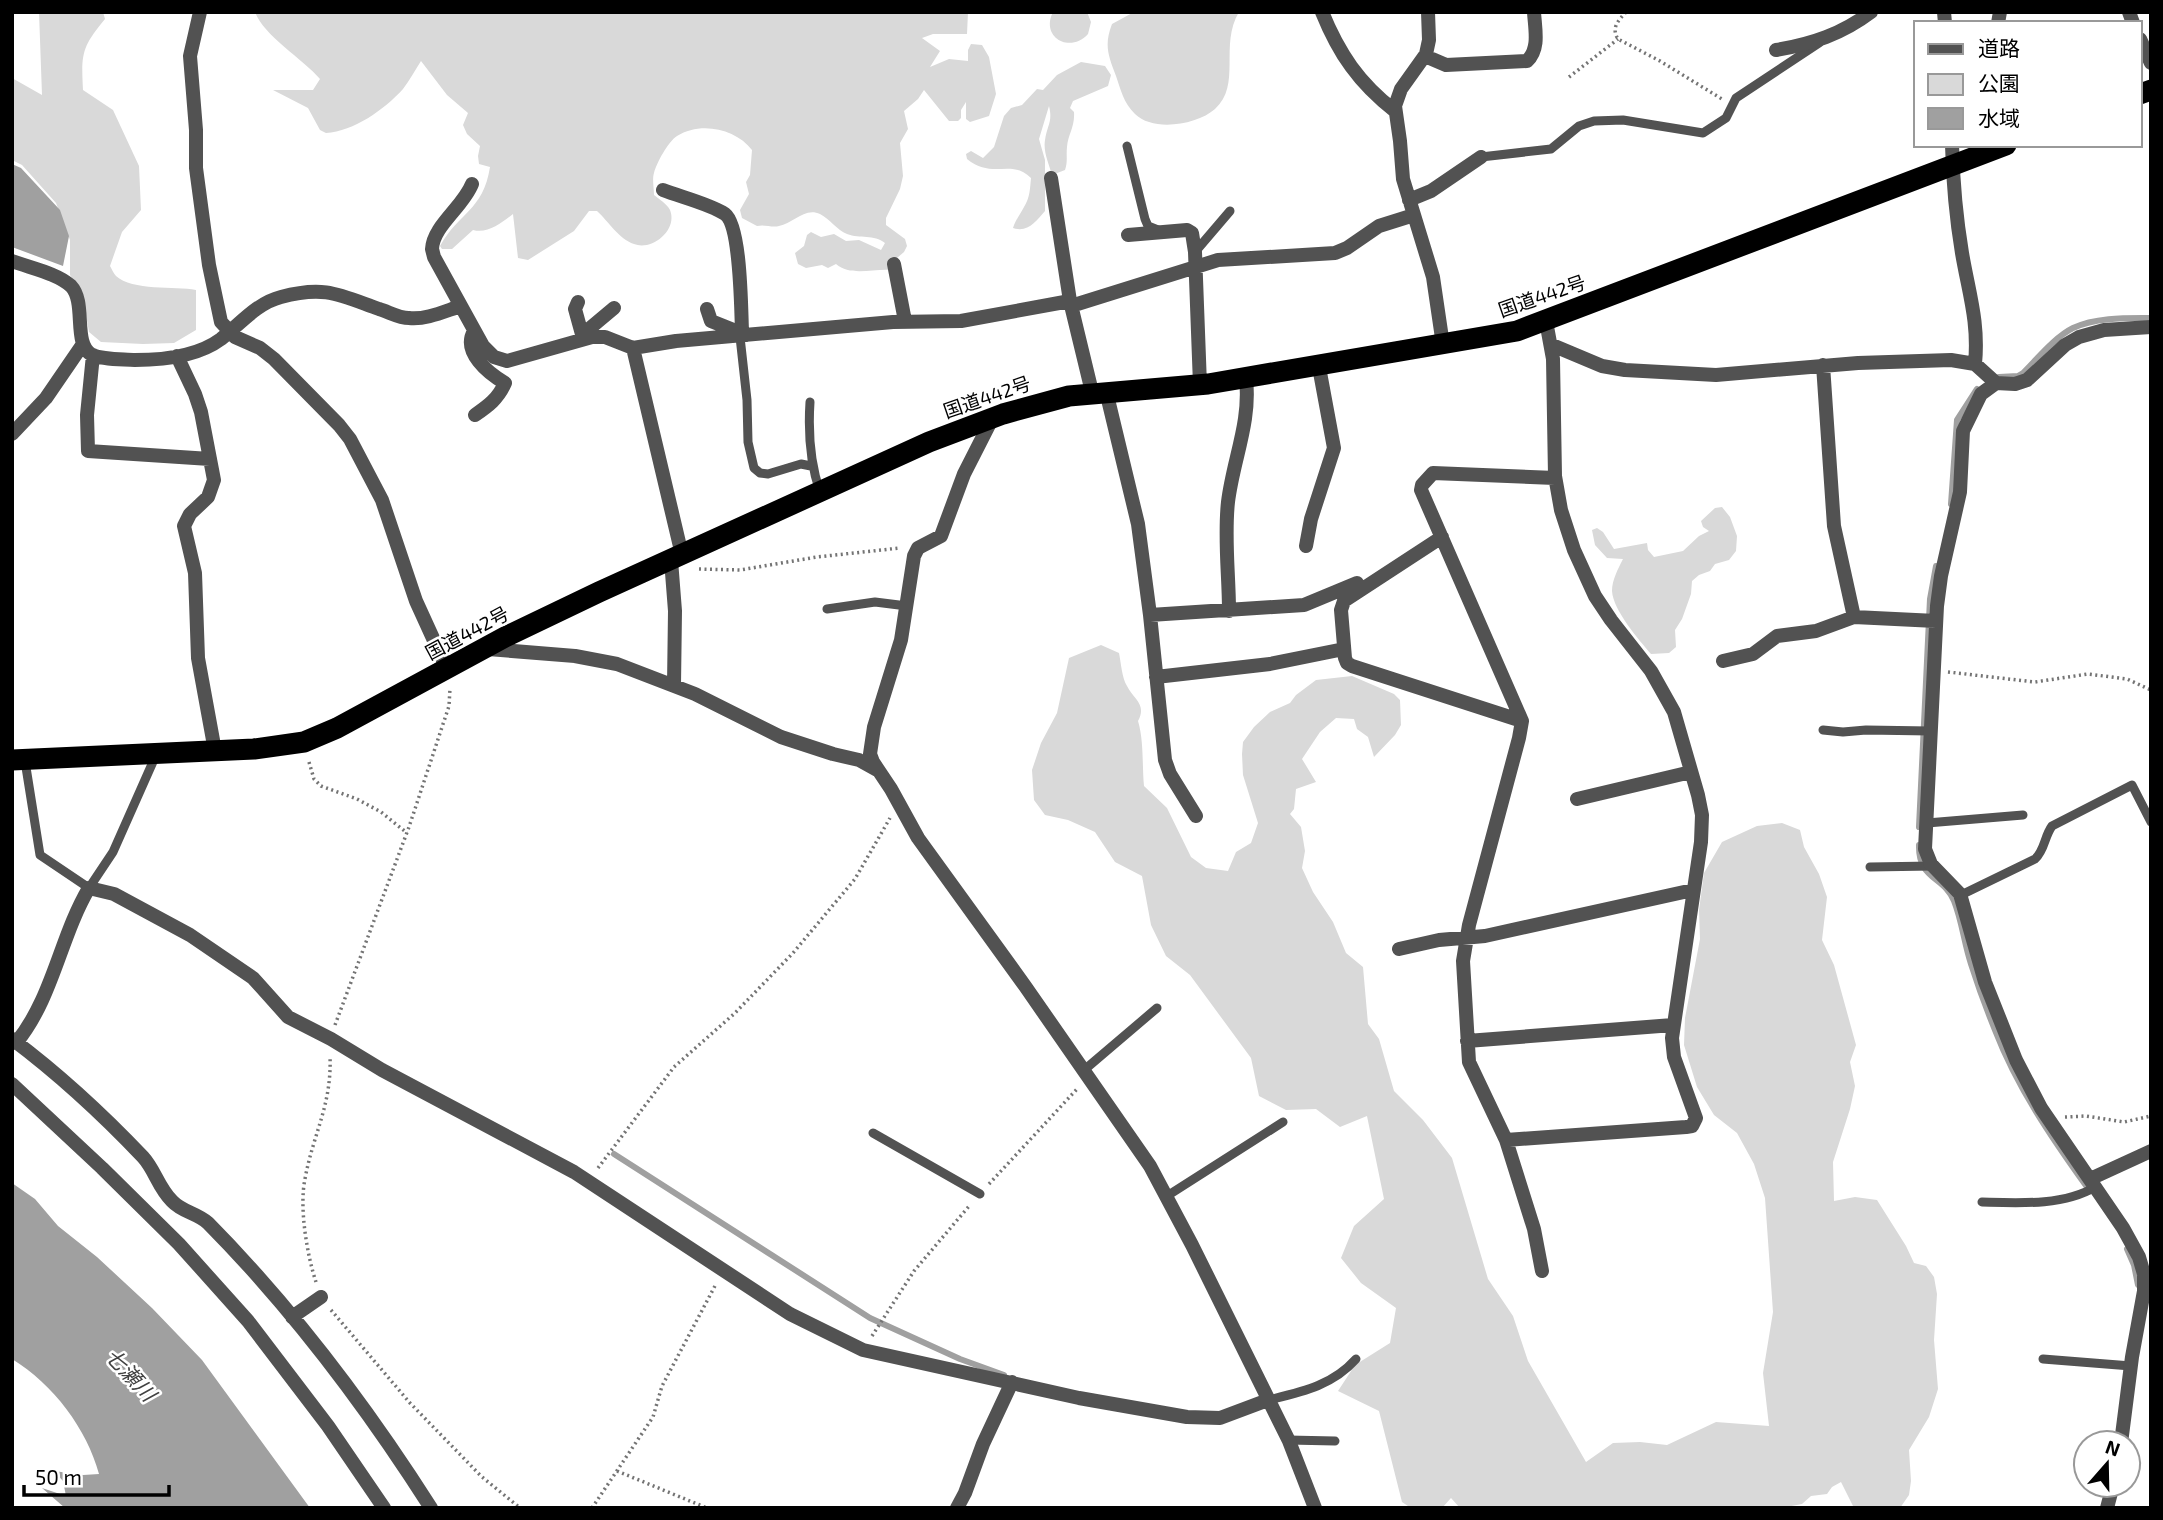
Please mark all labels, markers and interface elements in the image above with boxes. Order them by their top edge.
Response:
legend [1914,21,2142,147]
text: 道路 [1978,35,2020,60]
text: 公園 [1978,70,2020,95]
text: 水域 [1978,105,2020,130]
street label: 国道442号 [1495,270,1589,321]
street label: 国道442号 [940,371,1034,422]
street label: 国道442号 [421,601,512,664]
water label: 七瀬川 [100,1342,163,1407]
north arrow [2072,1429,2142,1499]
text: N [2103,1434,2123,1461]
scale bar [24,1454,170,1498]
text: 50 m [35,1464,82,1489]

